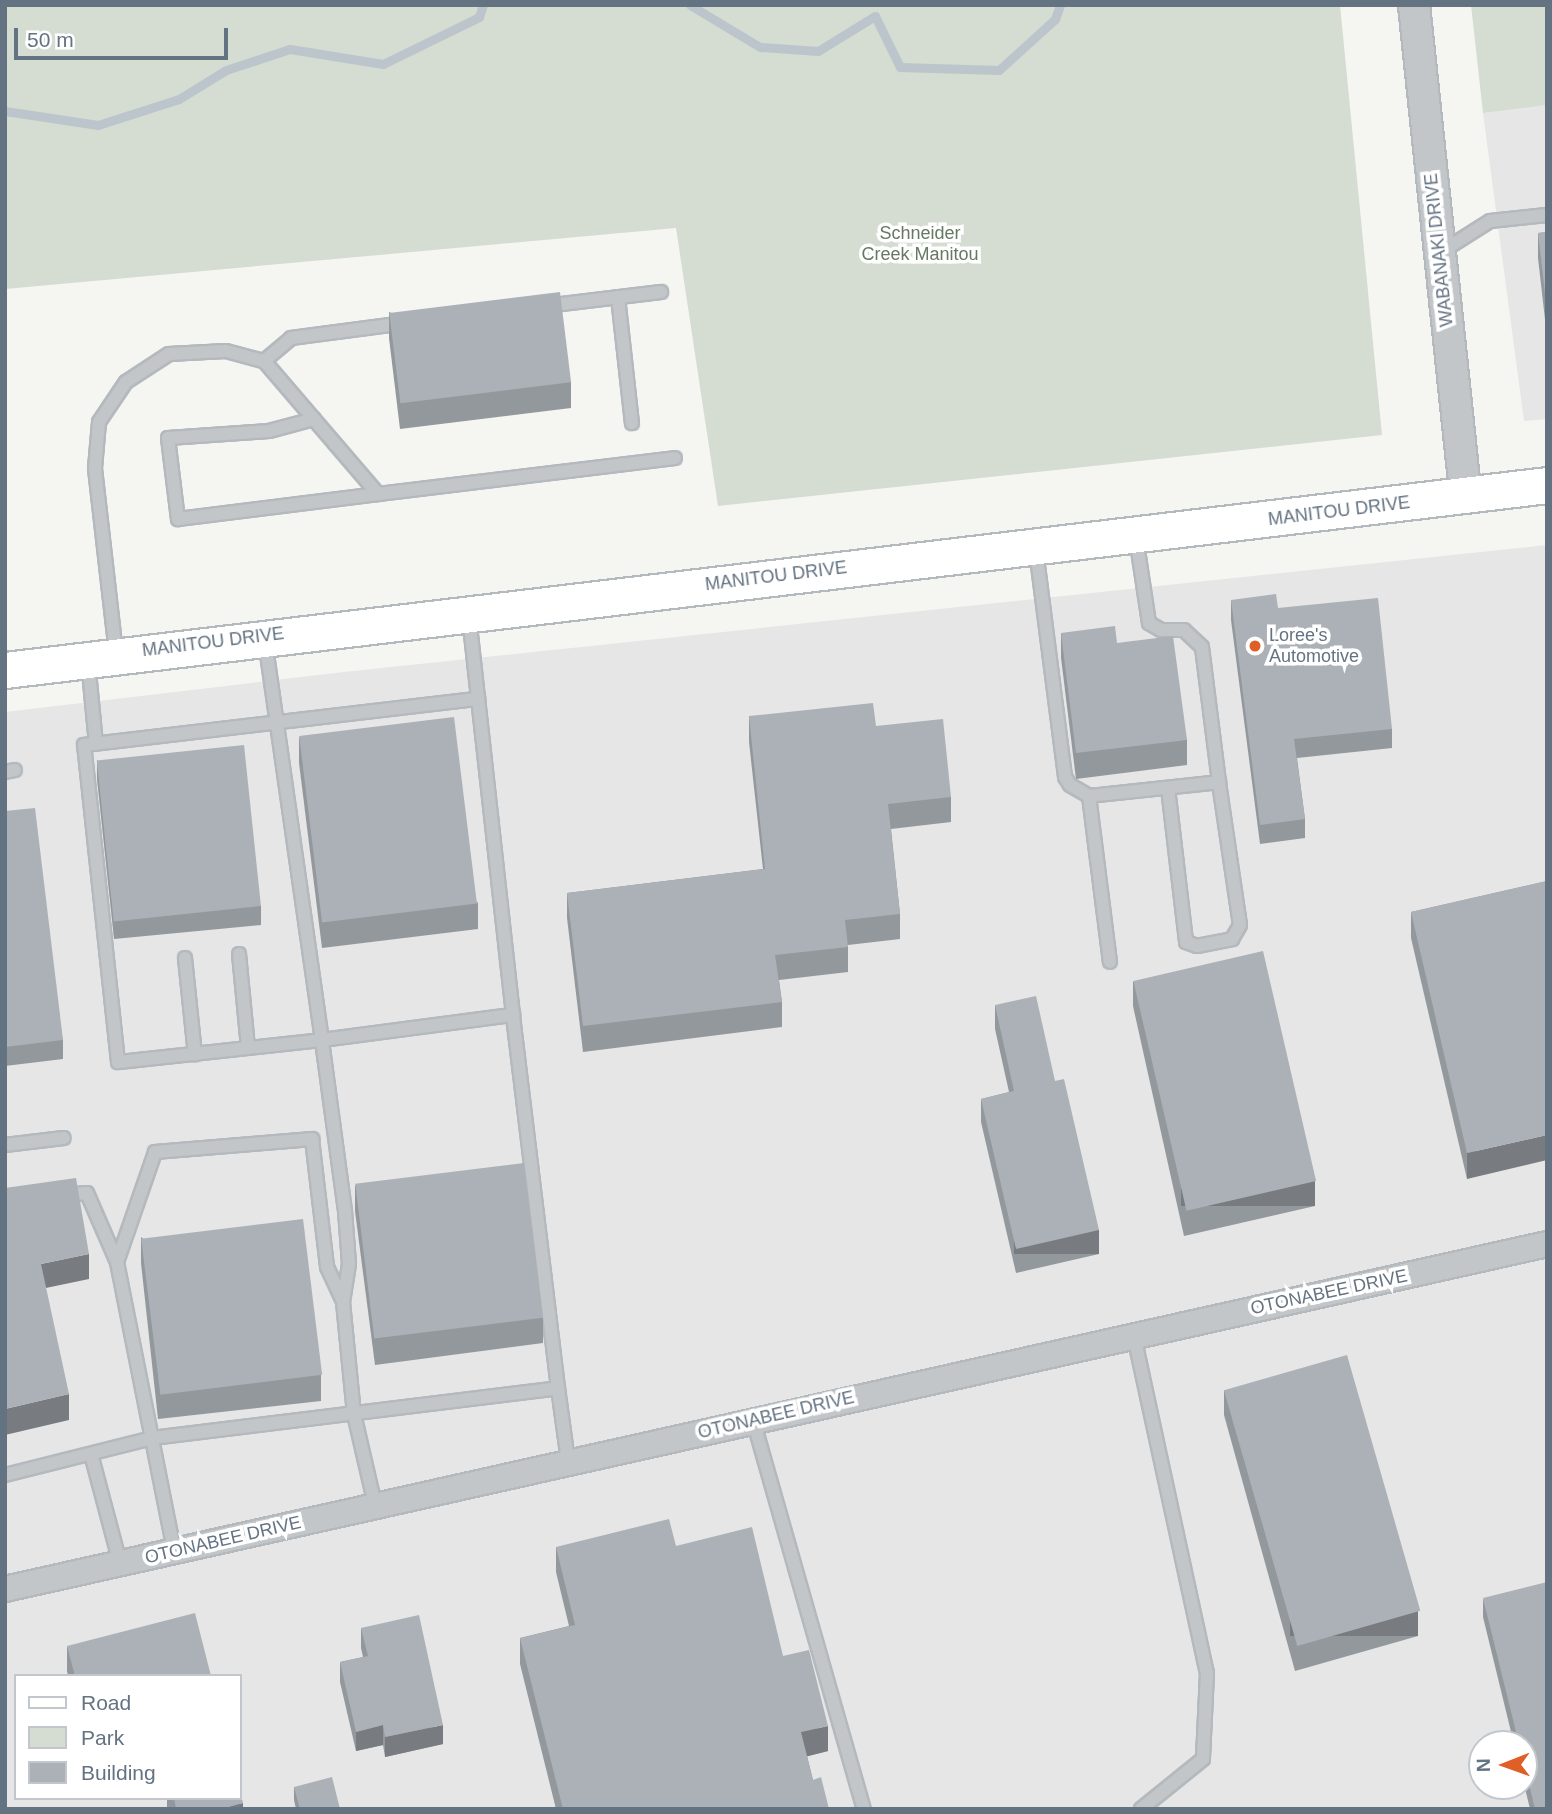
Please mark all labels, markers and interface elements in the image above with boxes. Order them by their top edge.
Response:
scale bar [18,14,231,58]
text: 50 m [27,28,74,51]
street label: WABANAKI DRIVE [1420,172,1458,328]
park label: Schneider Creek Manitou [861,223,979,266]
street label: MANITOU DRIVE [1267,492,1411,530]
street label: MANITOU DRIVE [704,557,848,595]
street label: MANITOU DRIVE [141,623,285,661]
place label: Loree's Automotive [1269,625,1359,668]
marker: Loree's Automotive [1247,638,1263,654]
street label: OTONABEE DRIVE [1249,1265,1409,1319]
street label: OTONABEE DRIVE [696,1387,856,1443]
street label: OTONABEE DRIVE [143,1512,303,1568]
legend [14,1674,242,1800]
text: Road [81,1691,131,1714]
text: Park [81,1726,124,1749]
north arrow [1468,1730,1538,1800]
text: N [1473,1758,1494,1772]
text: Building [81,1761,156,1784]

